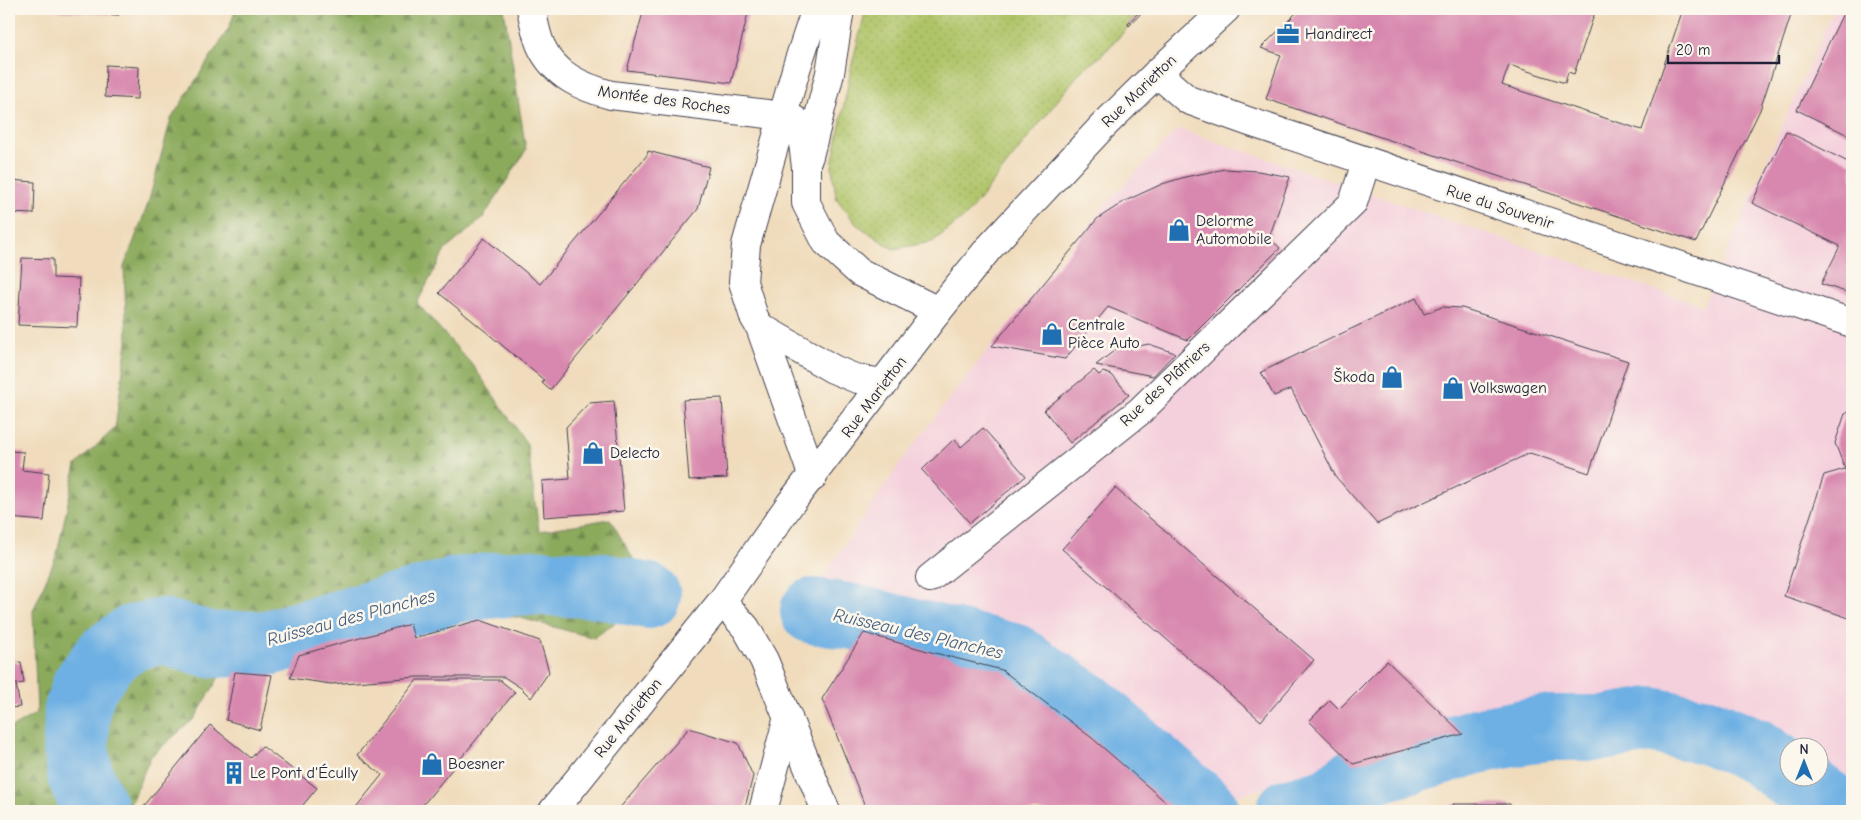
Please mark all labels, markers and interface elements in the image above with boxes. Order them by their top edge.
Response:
office icon: Handirect [1275,21,1301,47]
place label: Handirect [1305,25,1373,43]
scale bar [1668,32,1780,64]
text: 20 m [1676,41,1710,59]
street label: Rue Marietton [1098,51,1180,131]
street label: Montée des Roches [597,82,732,118]
street label: Rue du Souvenir [1444,181,1557,233]
place label: Delorme Automobile [1196,212,1271,248]
shop icon: Delorme Automobile [1166,217,1192,243]
place label: Centrale Pièce Auto [1068,316,1140,352]
shop icon: Centrale Pièce Auto [1039,321,1065,347]
street label: Rue des Plâtriers [1116,338,1214,430]
street label: Rue Marietton [838,353,910,441]
shop icon: Škoda [1379,364,1405,390]
place label: Škoda [1334,367,1375,386]
shop icon: Volkswagen [1440,375,1466,401]
place label: Volkswagen [1470,379,1547,397]
shop icon: Delecto [580,440,606,466]
place label: Delecto [610,444,660,462]
water label: Ruisseau des Planches [265,585,438,651]
water label: Ruisseau des Planches [831,604,1005,664]
street label: Rue Marietton [591,675,665,761]
north arrow [1778,738,1828,788]
text: N [1799,741,1809,758]
shop icon: Boesner [419,751,445,777]
place label: Boesner [448,755,505,773]
building icon: Le Pont d'Écully [221,760,247,786]
place label: Le Pont d'Écully [250,763,359,782]

